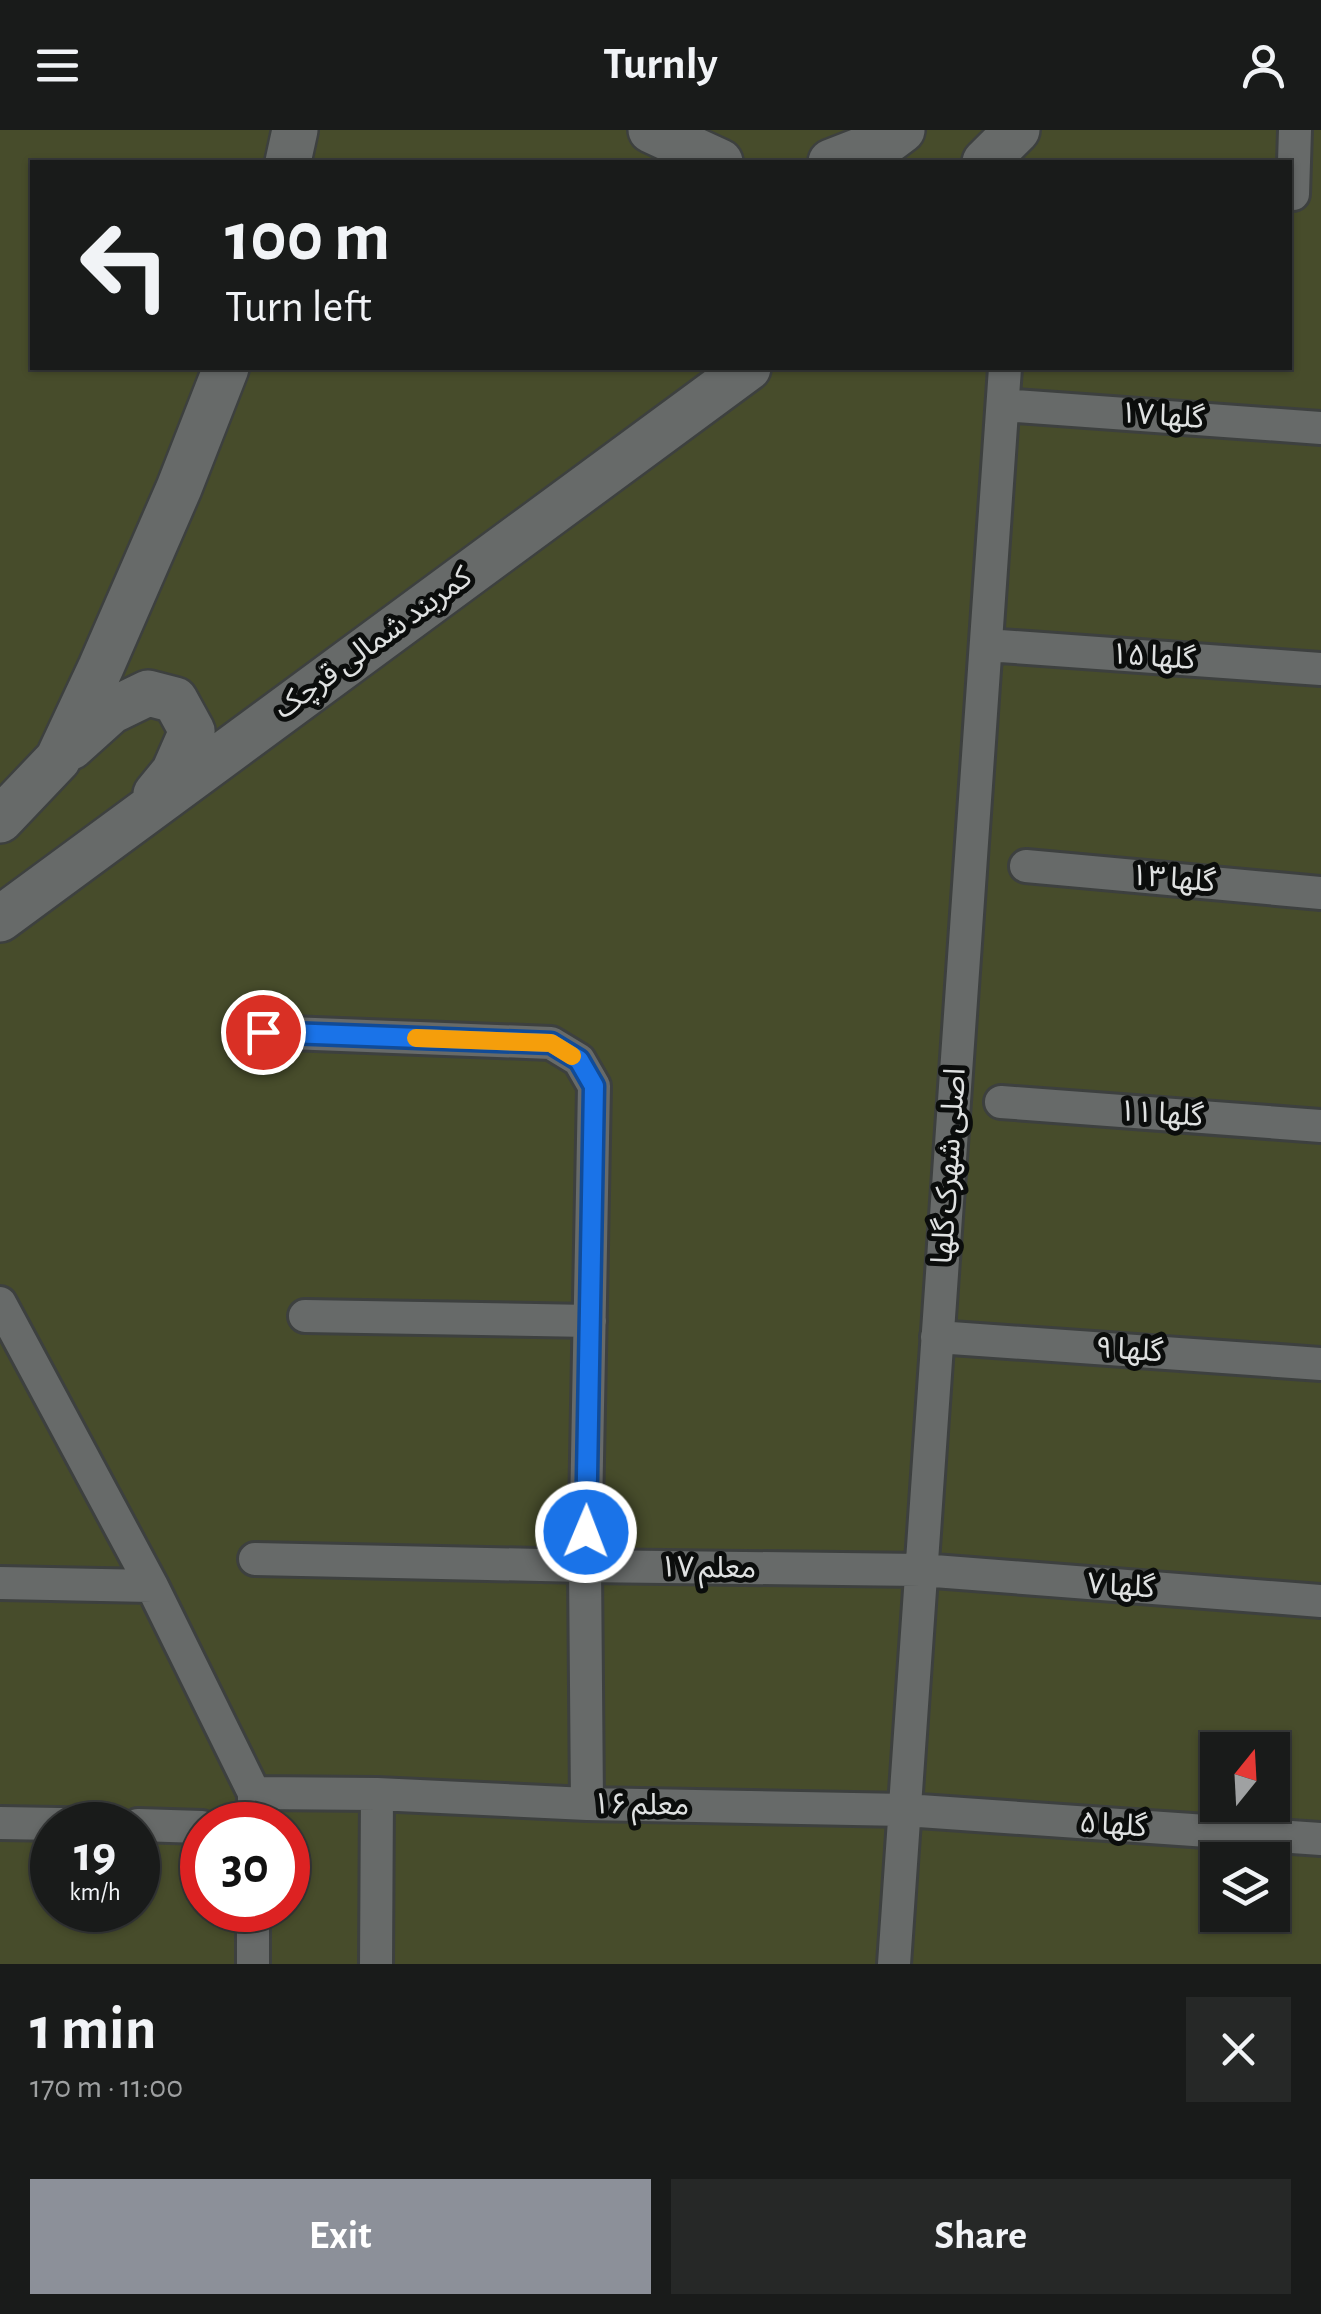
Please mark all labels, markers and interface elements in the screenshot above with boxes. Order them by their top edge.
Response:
icon: menu [30,38,85,93]
icon: person [1236,38,1291,93]
text: Turnly [603,42,718,87]
icon: left [60,200,190,330]
text: 100 m [225,203,390,273]
text: Turn left [225,285,372,330]
street label: گلها ۱۷ [1119,397,1206,435]
street label: کمربند شمالی قرچک [269,561,479,727]
street label: گلها ۱۵ [1110,638,1197,676]
street label: گلها ۱۳ [1129,859,1217,899]
pin [221,990,306,1075]
icon: arrive [236,1005,291,1060]
street label: اصلی شهرک گلها [926,1067,972,1265]
street label: گلها ۱۱ [1118,1095,1205,1133]
street label: گلها ۹ [1094,1332,1164,1368]
position arrow [534,1480,638,1584]
street label: معلم ۱۷ [659,1552,757,1591]
street label: گلها ۷ [1086,1568,1156,1604]
north arrow [1200,1732,1290,1822]
map controls [1200,1732,1290,1932]
street label: معلم ۱۶ [592,1789,690,1828]
speed limit sign: 30 [180,1802,310,1932]
street label: گلها ۵ [1078,1807,1148,1843]
text: 19 [74,1830,116,1880]
button: layers [1200,1842,1290,1932]
text: km/h [69,1880,121,1905]
button: close [1186,1997,1291,2102]
text: 1 min [30,2000,156,2060]
text: 170 m · 11:00 [30,2071,183,2103]
button: Exit [30,2179,651,2294]
button: Share [671,2179,1291,2294]

